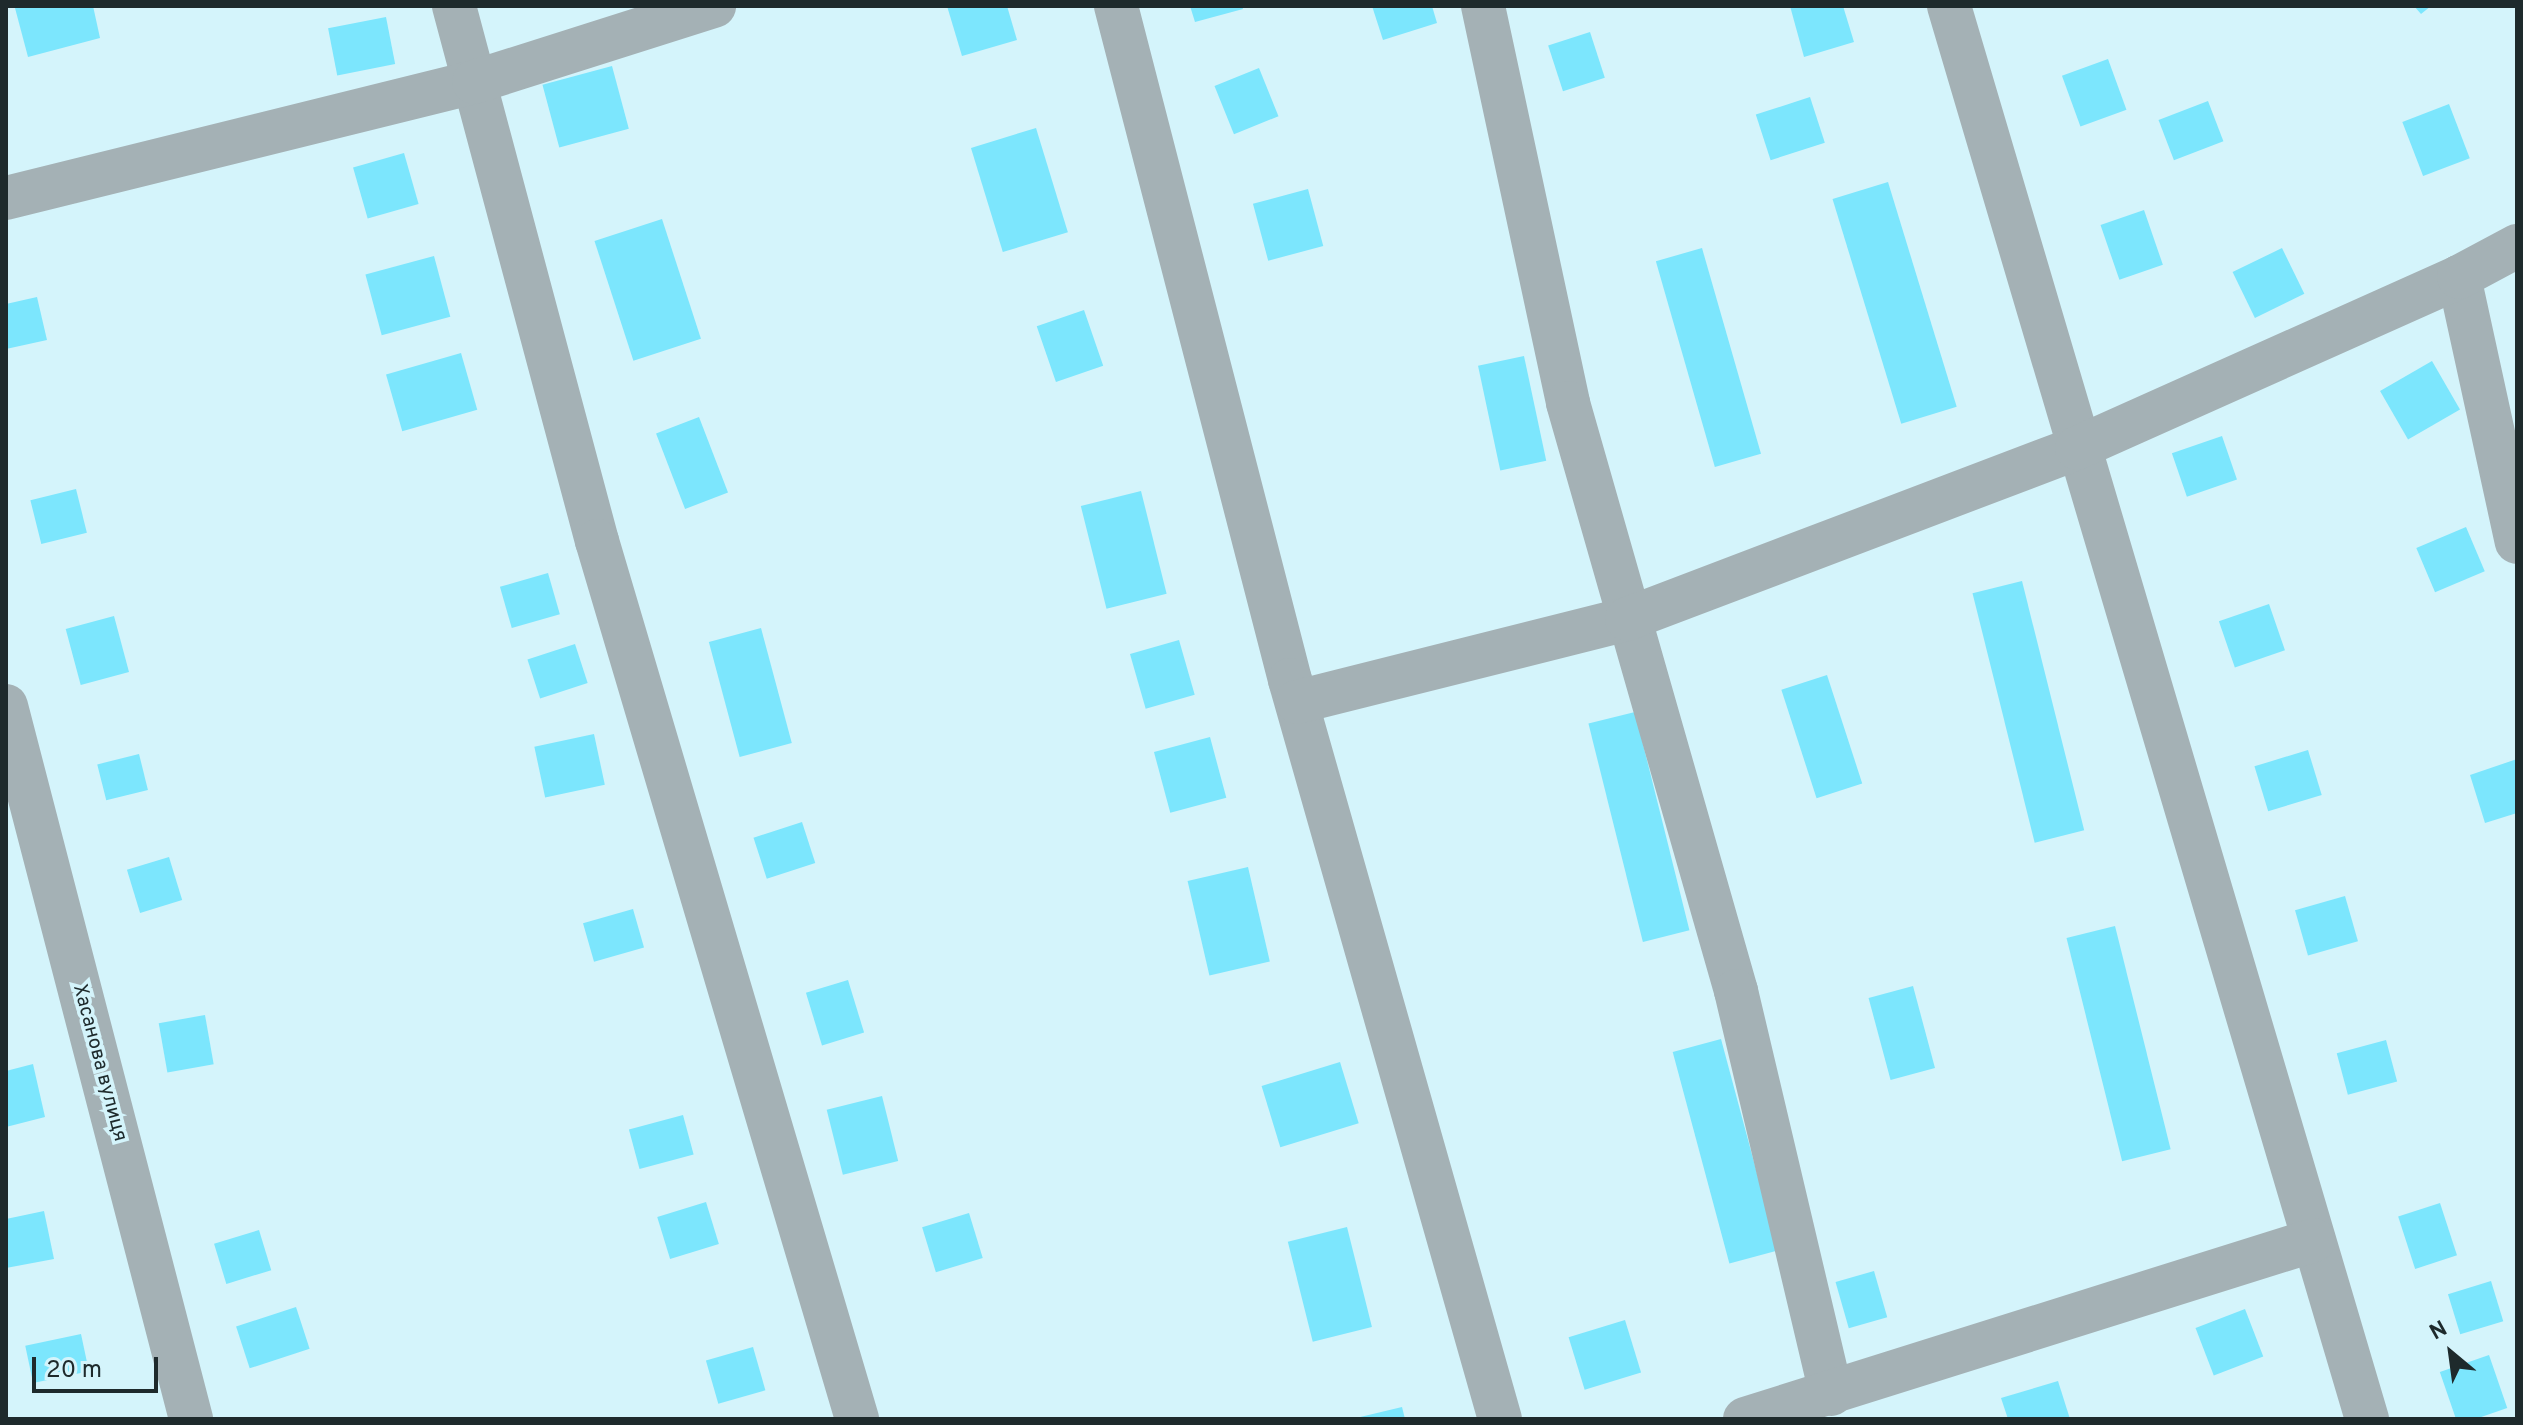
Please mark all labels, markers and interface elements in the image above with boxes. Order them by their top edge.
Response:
street label: Хасанова вулиця [66,982,132,1144]
north arrow [2411,1313,2491,1393]
text: N [2426,1316,2453,1347]
scale bar [36,1341,162,1391]
text: 20 m [46,1356,102,1386]

